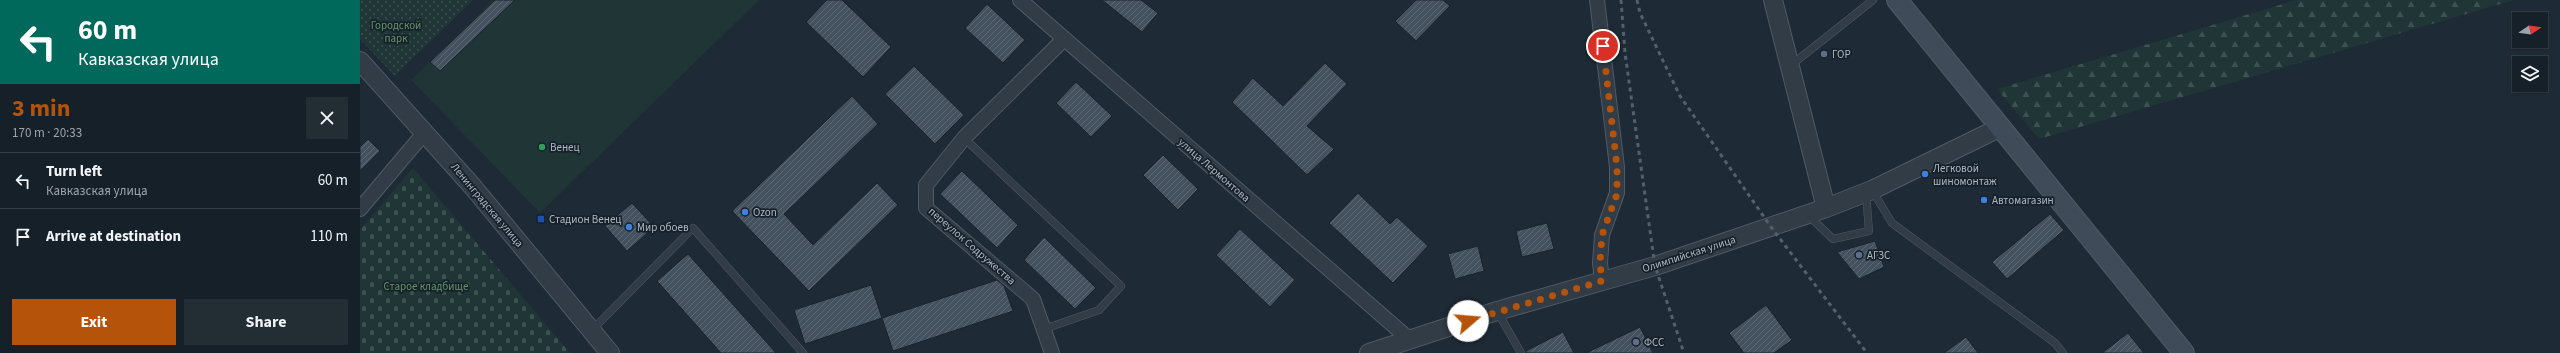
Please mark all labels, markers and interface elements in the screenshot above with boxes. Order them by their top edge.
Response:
text: 60 m [78,10,137,50]
north arrow [2512,12,2548,48]
map controls [2512,12,2548,92]
icon: left [12,16,64,68]
park label: Городской парк [371,18,421,46]
pin [1586,29,1620,63]
icon: arrive [1592,35,1614,57]
text: Кавказская улица [78,47,219,72]
place label: ГОР [1832,47,1851,62]
marker: ГОР [1819,49,1829,59]
button: layers [2512,56,2548,92]
text: 3 min [12,91,70,126]
button: close [306,97,348,139]
text: 170 m · 20:33 [12,124,82,142]
street label: улица Лермонтова [1175,135,1253,205]
place label: Венец [550,140,580,155]
marker: Венец [537,142,547,152]
street label: Ленинградская улица [447,160,527,250]
text: Turn left [46,161,102,182]
place label: Легковой шиномонтаж [1933,161,1997,189]
marker: Легковой шиномонтаж [1920,169,1930,179]
icon: left [12,170,34,192]
text: 60 m [318,170,348,191]
text: Кавказская улица [46,182,148,200]
place label: Автомагазин [1992,193,2054,208]
marker: Автомагазин [1979,195,1989,205]
street label: переулок Содружества [925,204,1019,288]
place label: Ozon [753,205,777,220]
marker: Ozon [740,207,750,217]
place label: Стадион Венец [549,212,621,227]
marker: Стадион Венец [536,214,546,224]
place label: Мир обоев [637,220,689,235]
marker: Мир обоев [624,222,634,232]
icon: arrive [12,226,34,248]
text: Arrive at destination [46,226,181,247]
text: 110 m [310,226,348,247]
street label: Олимпийская улица [1640,232,1738,276]
place label: АГЗС [1867,248,1890,263]
marker: АГЗС [1854,250,1864,260]
park label: Старое кладбище [384,279,469,294]
button: Exit [12,299,176,345]
button: Share [184,299,348,345]
position arrow [1447,300,1489,342]
place label: ФСС [1644,335,1664,350]
marker: ФСС [1631,337,1641,347]

